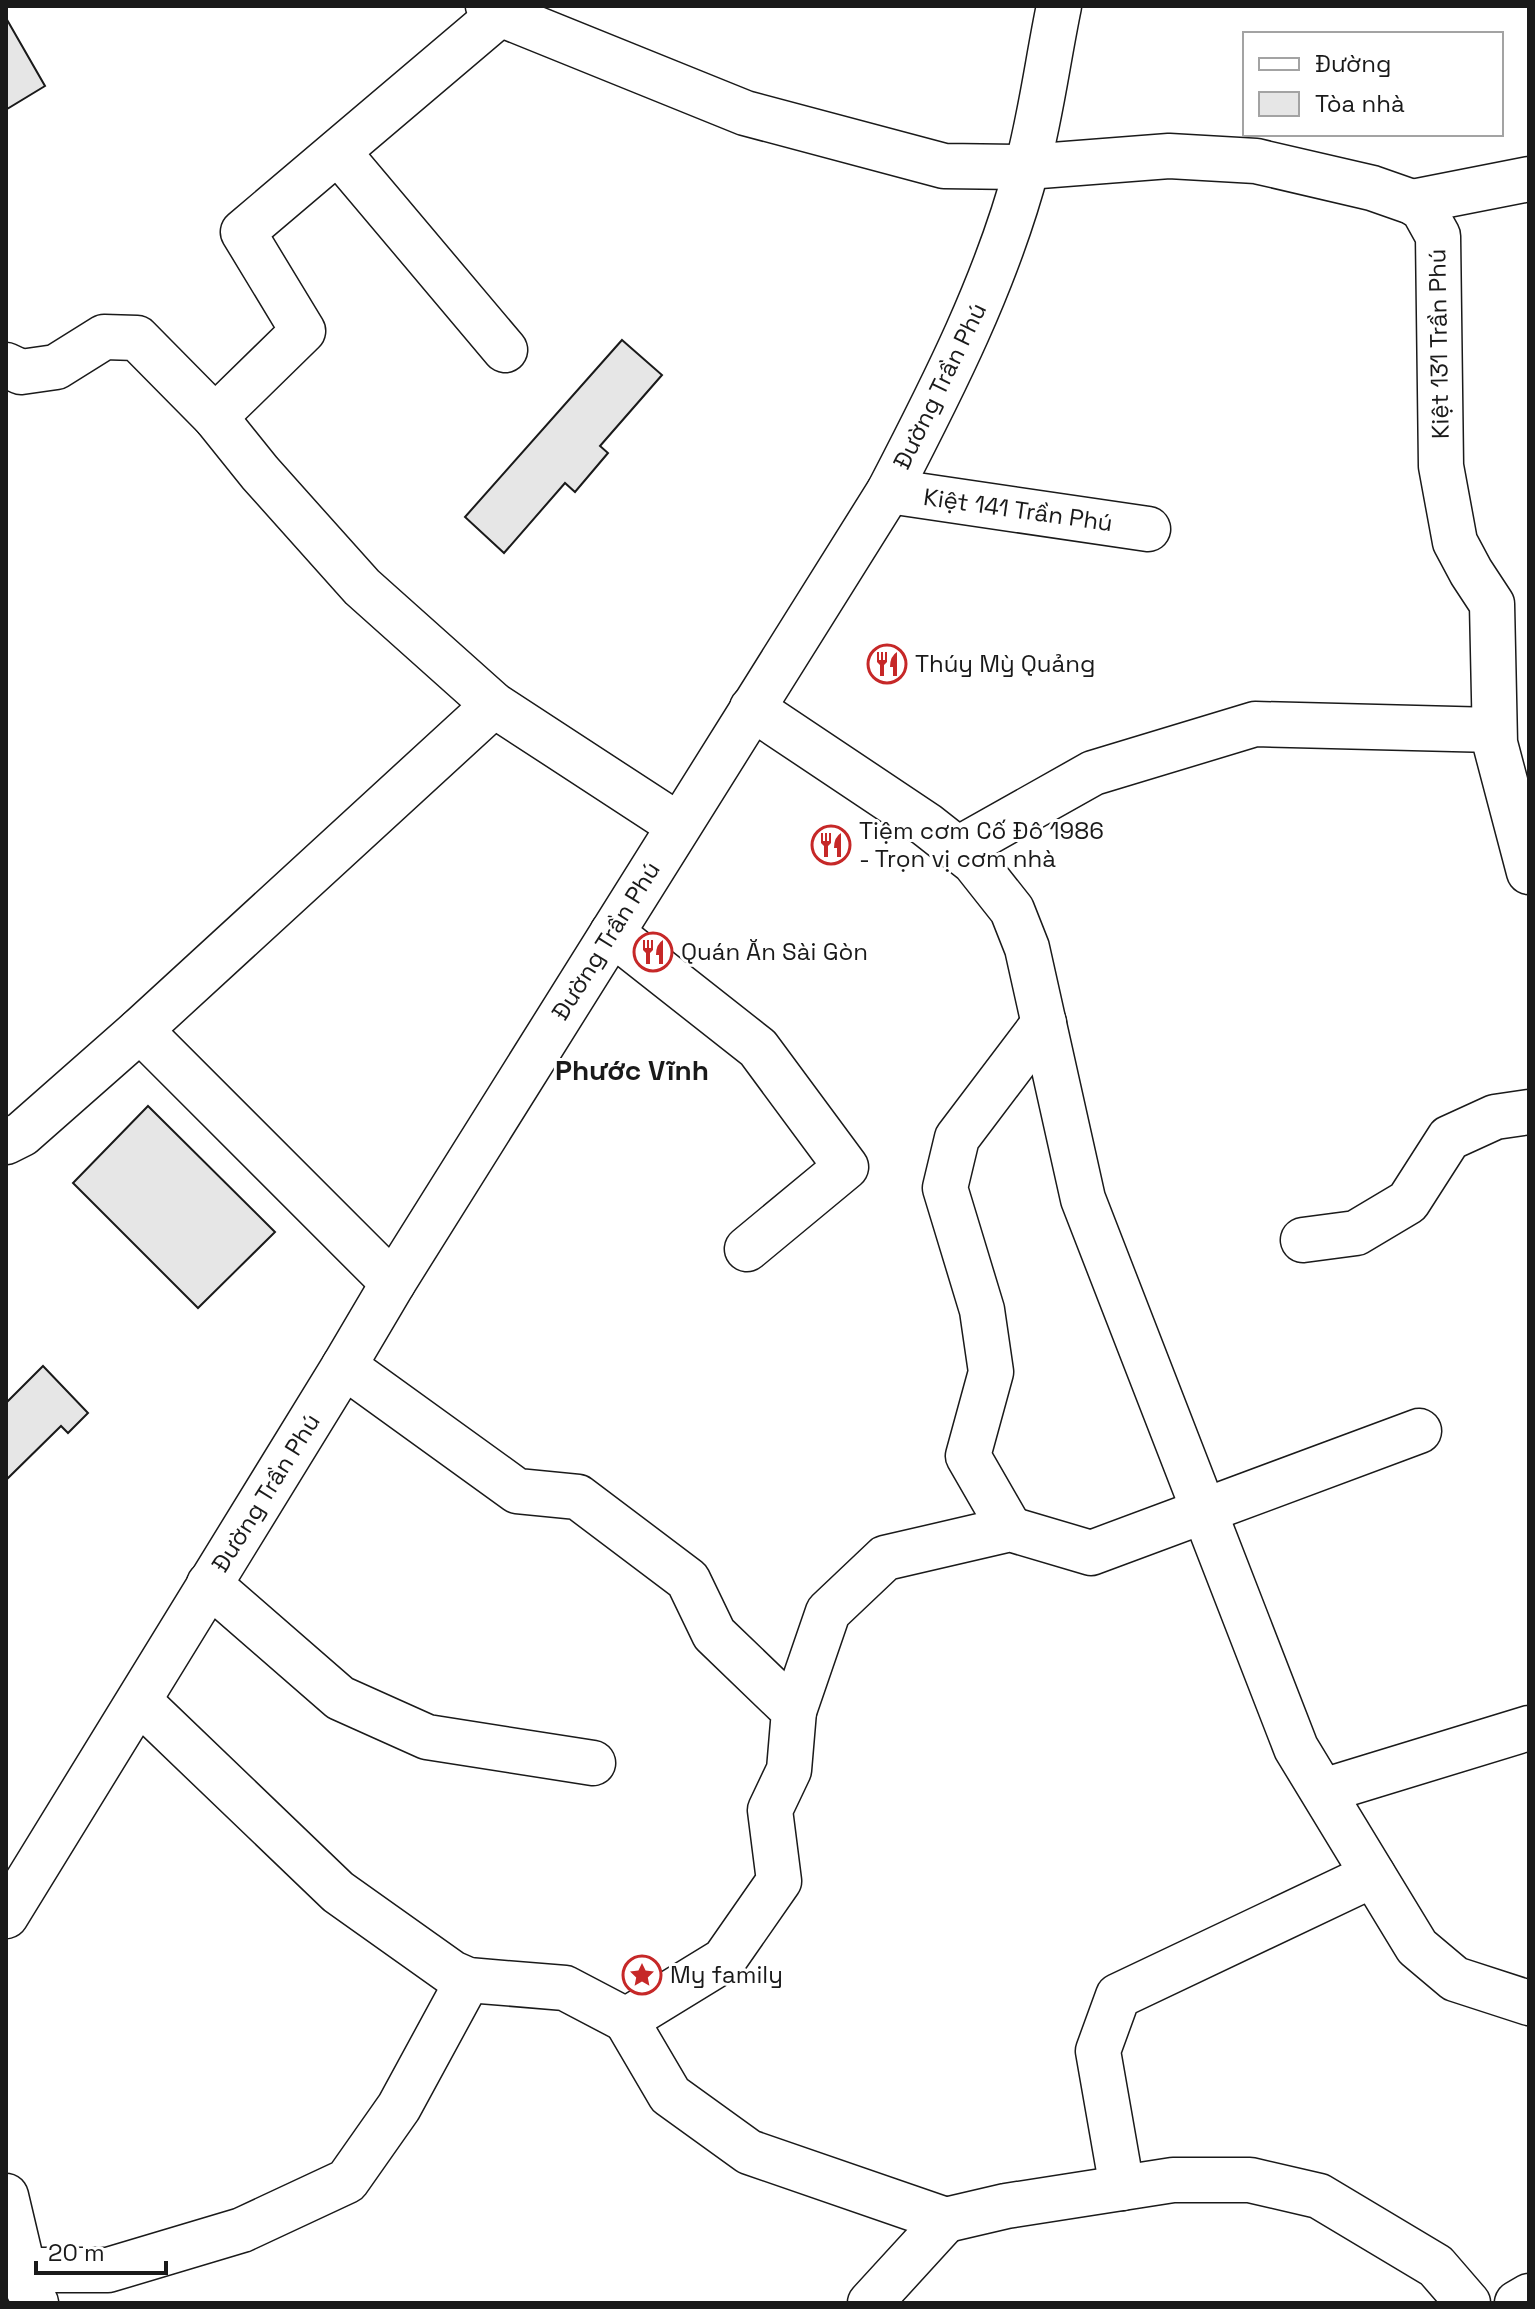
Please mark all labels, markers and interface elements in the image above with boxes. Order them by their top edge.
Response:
legend [1243,32,1503,136]
text: Đường [1315,48,1391,79]
text: Tòa nhà [1315,88,1405,119]
street label: Kiệt 131 Trần Phú [1421,249,1456,440]
street label: Đường Trần Phú [886,298,993,474]
street label: Kiệt 141 Trần Phú [921,481,1115,538]
restaurant icon: Thúy Mỳ Quảng [866,643,908,685]
place label: Thúy Mỳ Quảng [915,648,1095,679]
place label: Tiệm cơm Cố Đô 1986 - Trọn vị cơm nhà [859,815,1104,874]
restaurant icon: Tiệm cơm Cố Đô 1986 - Trọn vị cơm nhà [810,824,852,866]
street label: Đường Trần Phú [544,856,667,1026]
restaurant icon: Quán Ăn Sài Gòn [632,931,674,973]
place label: Quán Ăn Sài Gòn [681,936,868,967]
district label: Phước Vĩnh [555,1052,709,1088]
street label: Đường Trần Phú [204,1408,327,1578]
place icon: My family [621,1954,663,1996]
place label: My family [670,1959,783,1990]
scale bar [36,2225,166,2275]
text: 20 m [48,2237,105,2268]

